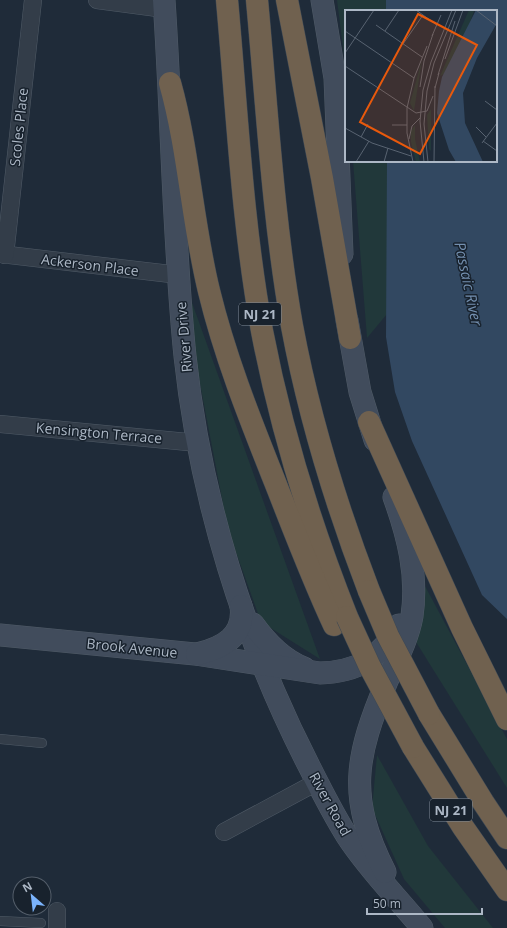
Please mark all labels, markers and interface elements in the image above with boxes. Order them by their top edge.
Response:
inset map [345,10,497,162]
street label: Scoles Place [5,87,32,167]
water label: Passaic River [450,240,488,329]
street label: Ackerson Place [40,249,140,280]
street label: River Drive [171,301,196,373]
road number: NJ 21 [239,303,281,325]
street label: Kensington Terrace [35,418,163,447]
street label: Brook Avenue [86,633,179,662]
street label: River Road [305,769,356,839]
road number: NJ 21 [430,799,472,821]
north arrow [12,876,52,916]
text: N [20,878,35,895]
scale bar [367,890,482,916]
text: 50 m [373,895,401,912]

